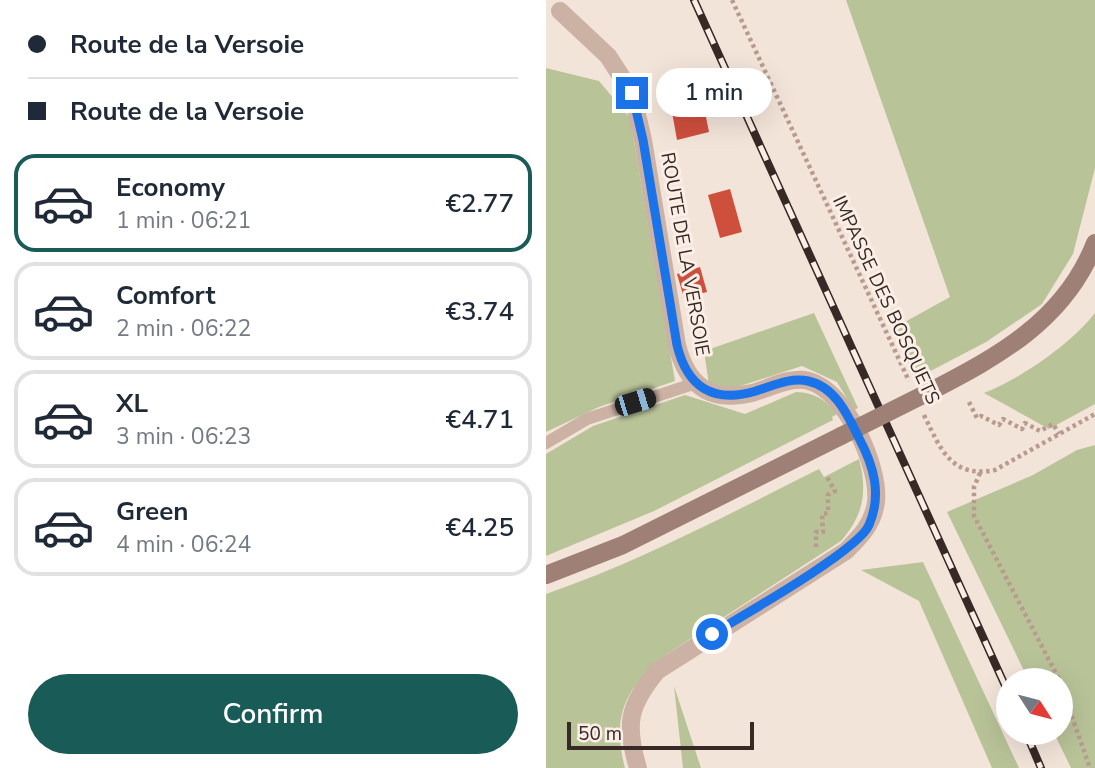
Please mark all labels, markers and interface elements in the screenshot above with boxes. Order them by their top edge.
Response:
text: Route de la Versoie [70,27,304,62]
callout: 1 min [656,68,772,118]
route end [616,77,648,109]
text: 1 min [685,77,743,108]
text: Route de la Versoie [70,94,304,129]
street label: ROUTE DE LA VERSOIE [654,150,716,358]
text: Economy [116,170,225,205]
icon: car [32,172,95,235]
text: €2.77 [445,186,514,221]
street label: IMPASSE DES BOSQUETS [826,191,946,409]
text: 1 min · 06:21 [116,205,251,236]
text: Comfort [116,278,216,313]
icon: car [32,280,95,343]
text: €3.74 [445,294,514,329]
text: 2 min · 06:22 [116,313,251,344]
text: XL [116,386,148,421]
car [612,386,659,418]
icon: car [32,388,95,451]
text: €4.71 [445,402,514,437]
text: 3 min · 06:23 [116,421,251,452]
text: Green [116,494,189,529]
icon: car [32,496,95,559]
text: €4.25 [445,510,514,545]
text: 4 min · 06:24 [116,529,251,560]
route start [696,618,728,650]
north arrow [996,668,1073,746]
map controls [996,668,1073,745]
button: Confirm [28,674,518,754]
scale bar [567,719,754,751]
text: 50 m [578,721,622,747]

